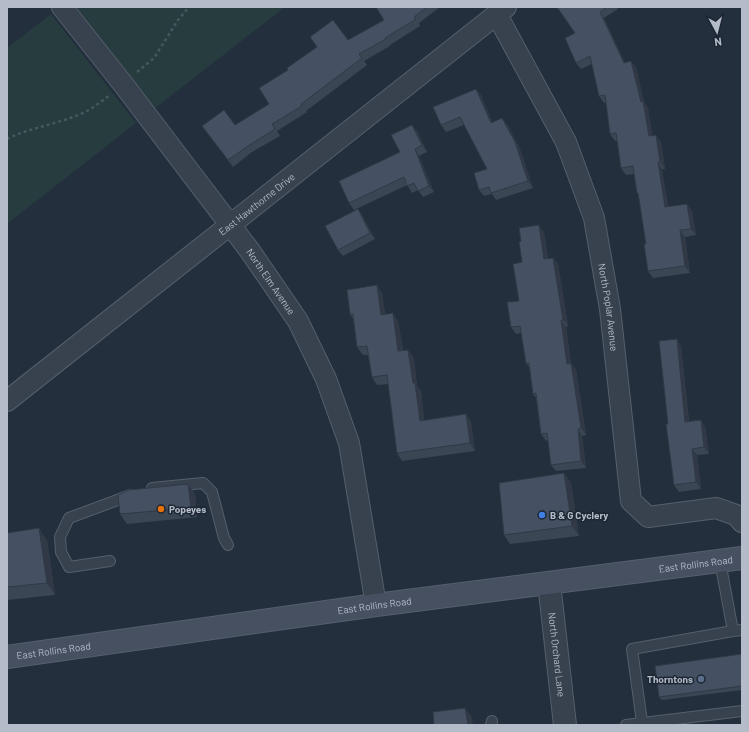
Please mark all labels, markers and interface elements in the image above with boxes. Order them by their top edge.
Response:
north arrow [697,12,737,52]
text: N [714,36,723,49]
street label: East Hawthorne Drive [216,170,297,238]
street label: North Elm Avenue [244,246,298,317]
street label: North Poplar Avenue [596,262,621,352]
place label: Popeyes [169,503,206,515]
marker: Popeyes [156,504,166,514]
place label: B & G Cyclery [550,509,608,521]
marker: B & G Cyclery [537,510,547,520]
street label: East Rollins Road [658,553,734,575]
street label: East Rollins Road [337,595,412,616]
street label: North Orchard Lane [546,612,568,698]
street label: East Rollins Road [16,639,91,662]
place label: Thorntons [647,673,693,685]
marker: Thorntons [696,674,706,684]

